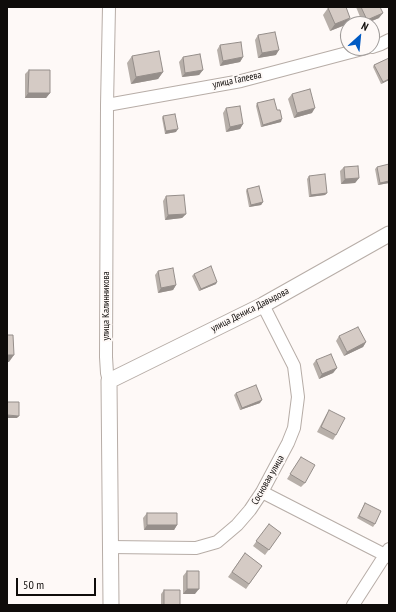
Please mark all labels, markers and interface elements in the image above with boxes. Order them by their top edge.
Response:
north arrow [340,16,380,56]
text: N [359,19,371,34]
street label: улица Гапеева [211,69,263,91]
street label: улица Калинникова [100,271,112,341]
street label: улица Дениса Давыдова [209,285,291,335]
street label: Сосновая улица [249,453,287,507]
scale bar [18,570,98,596]
text: 50 m [23,577,44,592]

